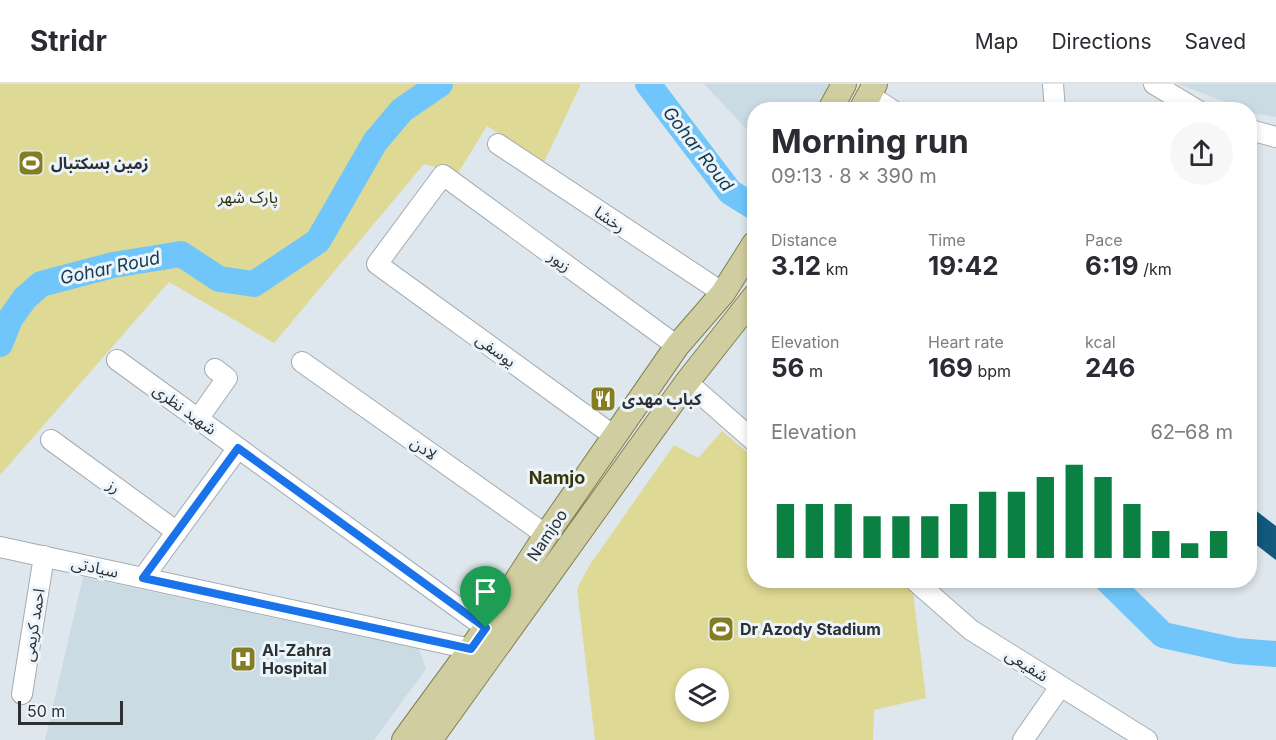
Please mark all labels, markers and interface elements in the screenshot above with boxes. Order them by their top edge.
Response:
text: Stridr [30,24,107,58]
text: Map [975,29,1018,54]
text: Directions [1051,29,1152,54]
text: Saved [1185,29,1246,54]
water label: Gohar Roud [659,102,738,195]
text: Morning run [771,121,969,161]
button: share [1170,122,1233,185]
sports icon: زمین بسکتبال [16,148,46,178]
place label: زمین بسکتبال [51,153,149,173]
text: 09:13 · 8 × 390 m [771,164,937,188]
park label: پارک شهر [217,187,278,208]
street label: رخشا [591,202,629,236]
text: Distance [771,230,837,250]
text: Time [928,230,966,250]
text: Pace [1085,230,1123,250]
street label: زیور [544,245,575,276]
water label: Gohar Roud [58,247,162,288]
text: 3.12 [771,250,821,281]
text: 19:42 [928,250,999,281]
text: 6:19 [1085,250,1139,281]
text: km [821,259,848,279]
text: /km [1139,259,1172,279]
street label: یوسفی [472,329,520,371]
text: Elevation [771,332,840,352]
text: Heart rate [928,332,1004,352]
text: kcal [1085,332,1116,352]
text: 56 [771,352,805,383]
text: 169 [928,352,973,383]
text: 246 [1085,352,1135,383]
text: m [805,361,823,381]
text: bpm [973,361,1011,381]
street label: شهید نظری [149,379,221,439]
restaurant icon: کباب مهدی [588,384,618,414]
place label: کباب مهدی [622,389,702,409]
text: Elevation [771,420,857,444]
text: 62–68 m [1150,420,1233,444]
street label: لادن [407,432,441,464]
district label: Namjo [529,467,585,488]
street label: رز [103,474,125,498]
street label: Namjoo [522,505,572,565]
street label: سیادتی [70,552,120,582]
pin [460,566,511,628]
icon: arrive [469,575,502,608]
street label: احمد کریمی [17,587,49,663]
sports icon: Dr Azody Stadium [706,614,736,644]
place label: Dr Azody Stadium [740,619,881,639]
place label: Al-Zahra Hospital [262,640,331,678]
hospital icon: Al-Zahra Hospital [228,644,258,674]
street label: شفیعی [1002,644,1052,686]
map controls [675,668,729,722]
button: layers [675,668,729,722]
scale bar [18,698,123,726]
text: 50 m [27,701,65,721]

